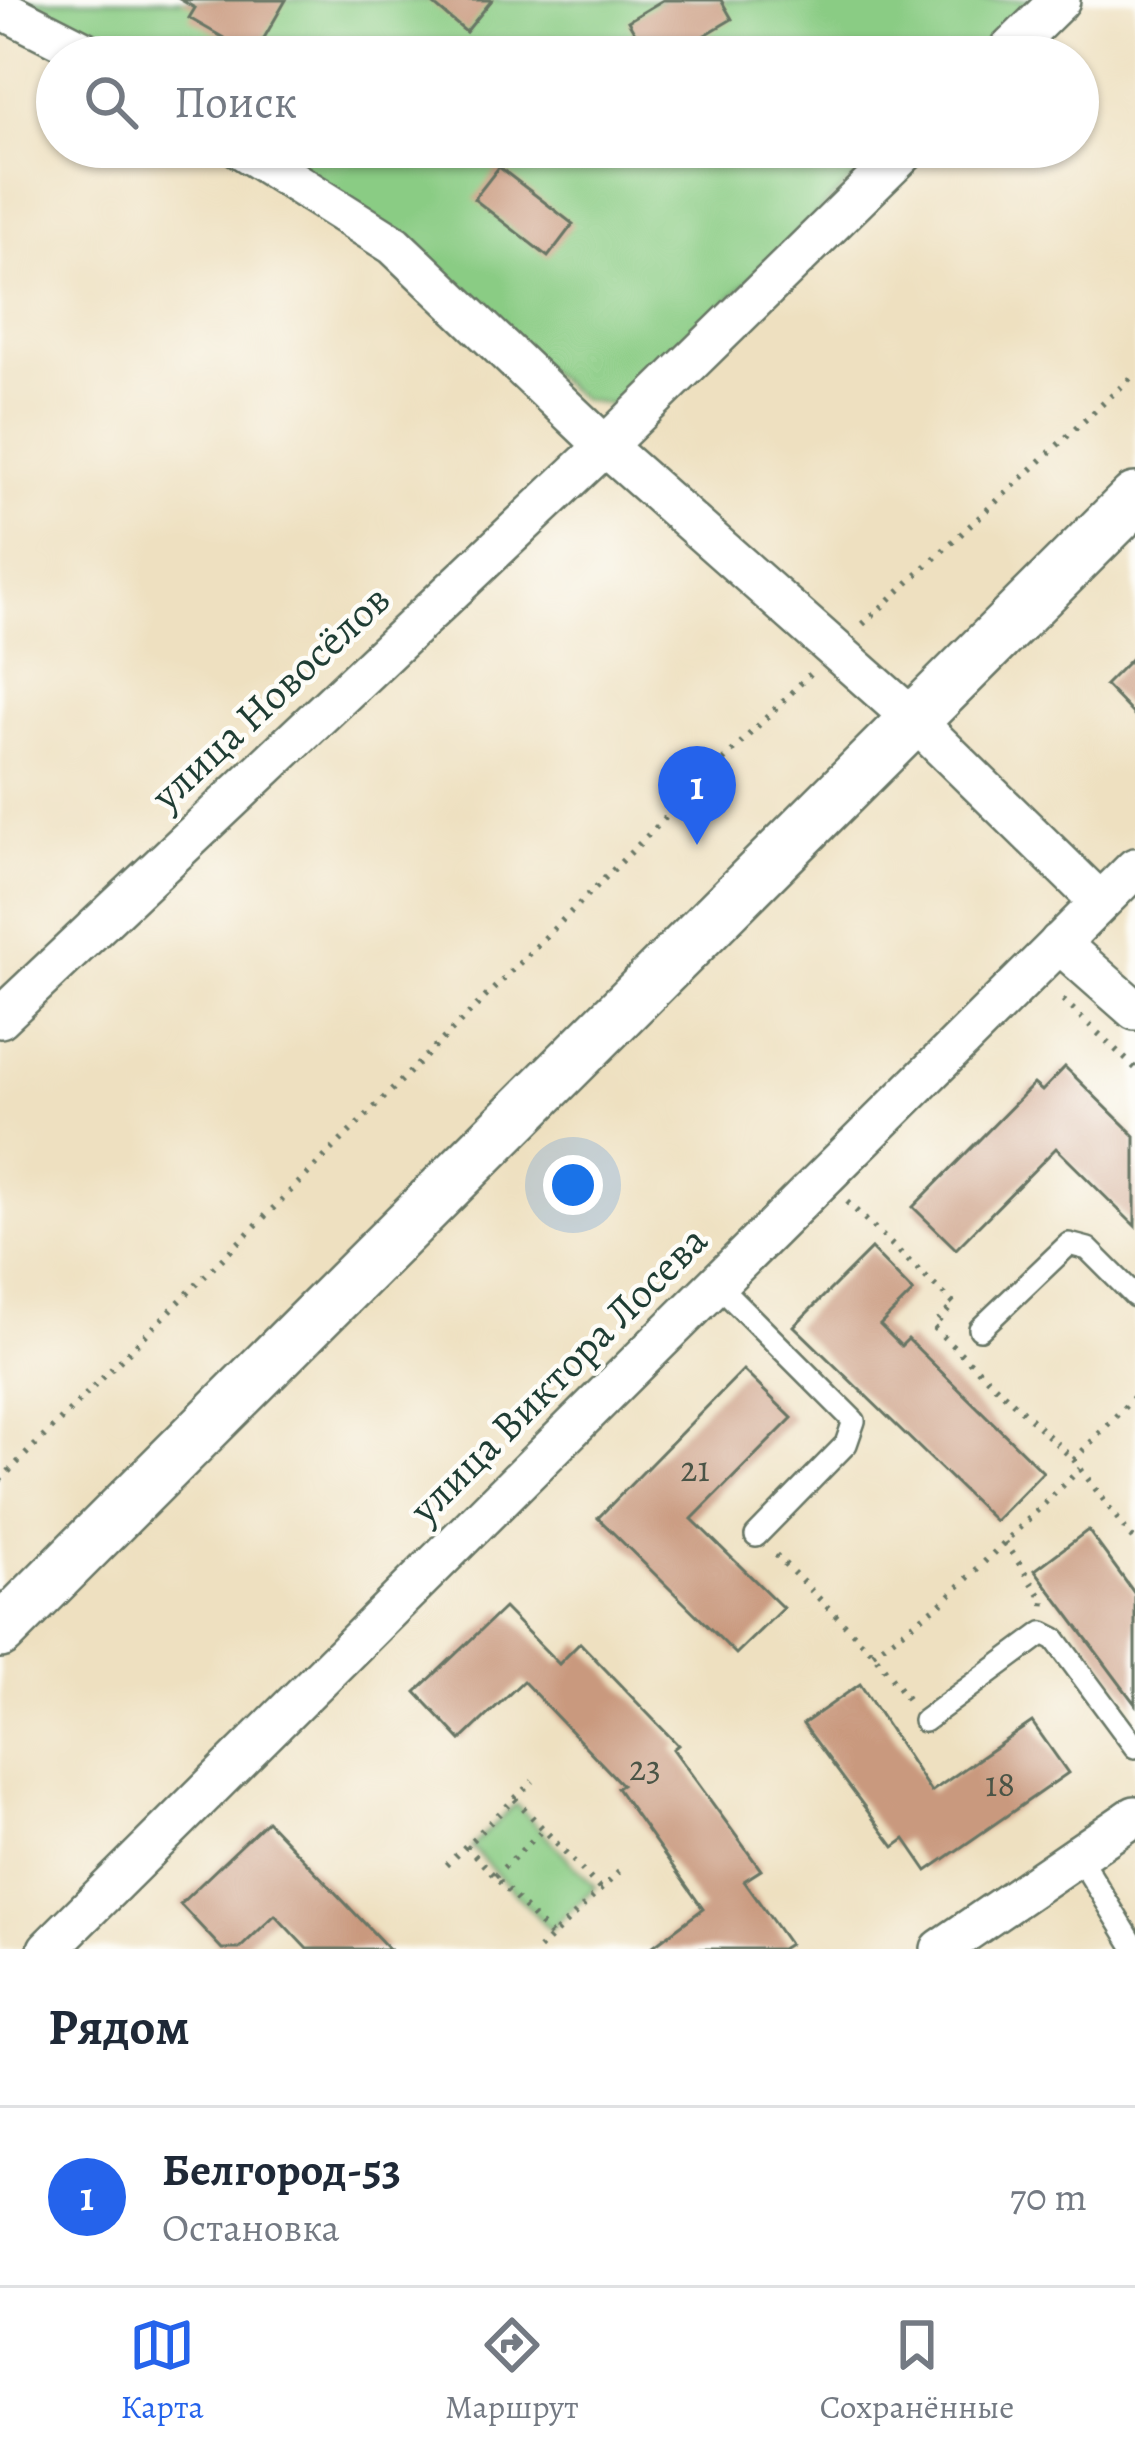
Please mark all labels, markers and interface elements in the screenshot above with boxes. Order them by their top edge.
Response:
search box [36,36,1099,168]
icon: search [78,69,144,135]
text: Поиск [174,71,297,133]
street label: улица Новосёлов [137,571,402,823]
pin: 1 [658,746,736,845]
your location [543,1155,603,1215]
street label: улица Виктора Лосева [396,1212,720,1536]
house number: 21 [680,1444,710,1493]
house number: 23 [629,1743,661,1792]
house number: 18 [985,1759,1015,1808]
text: Рядом [48,1992,190,2062]
text: Белгород-53 [162,2139,401,2201]
text: 1 [80,2170,94,2223]
text: 70 m [1010,2170,1087,2223]
text: Остановка [162,2201,340,2254]
tab: Карта [121,2312,204,2429]
tab: Маршрут [445,2312,579,2429]
tab: Сохранённые [820,2312,1014,2429]

